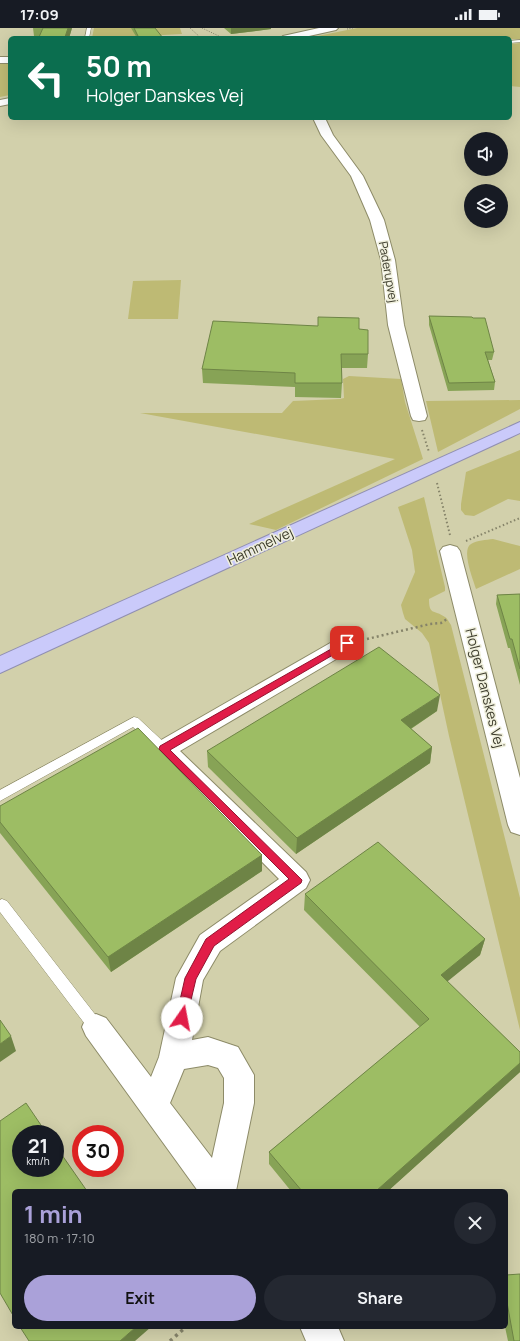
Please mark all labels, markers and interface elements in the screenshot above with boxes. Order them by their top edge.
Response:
text: 17:09 [20,4,59,25]
text: 50 m [86,47,152,85]
icon: left [20,52,72,104]
text: Holger Danskes Vej [86,83,244,107]
map controls [464,132,508,228]
button: sound [464,132,508,176]
button: layers [464,184,508,228]
street label: Paderupvej [375,240,402,304]
street label: Hammelvej [224,522,296,569]
pin [330,626,364,660]
street label: Holger Danskes Vej [461,626,510,750]
icon: arrive [336,632,358,654]
position arrow [161,997,203,1039]
speed limit sign: 30 [72,1125,124,1177]
text: 21 [28,1132,48,1159]
text: km/h [26,1154,50,1168]
text: 1 min [24,1197,83,1230]
button: close [454,1202,496,1244]
text: 180 m · 17:10 [24,1229,95,1247]
button: Exit [24,1275,256,1321]
button: Share [264,1275,496,1321]

